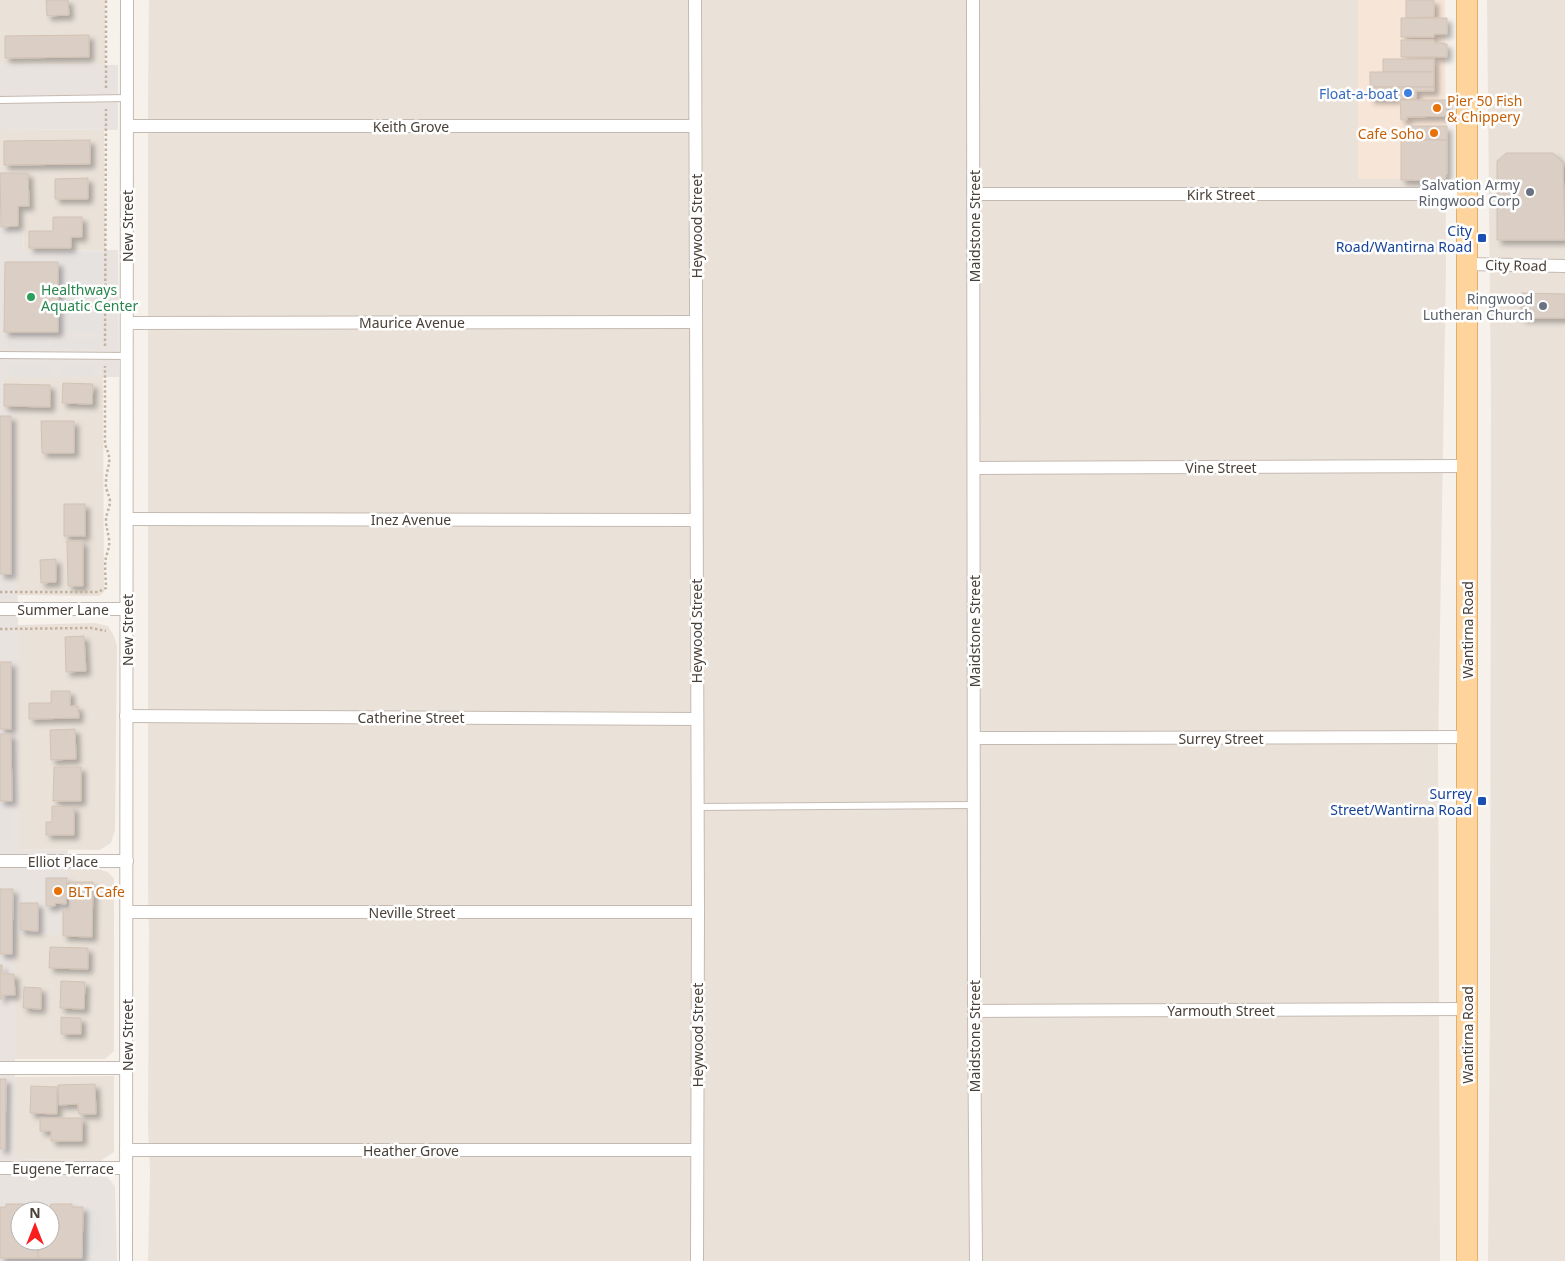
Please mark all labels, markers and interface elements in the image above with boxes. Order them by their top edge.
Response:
place label: Float-a-boat [1319,84,1398,103]
marker: Float-a-boat [1402,87,1414,99]
place label: Pier 50 Fish & Chippery [1447,91,1522,126]
marker: Pier 50 Fish & Chippery [1431,102,1443,114]
street label: Keith Grove [373,117,449,136]
place label: Cafe Soho [1358,124,1424,143]
marker: Cafe Soho [1428,127,1440,139]
street label: Maidstone Street [965,170,984,282]
street label: Heywood Street [687,174,706,278]
place label: Salvation Army Ringwood Corp [1419,175,1521,210]
street label: Kirk Street [1187,185,1255,204]
marker: Salvation Army Ringwood Corp [1524,186,1536,198]
street label: New Street [118,190,137,262]
place label: City Road/Wantirna Road [1336,221,1473,256]
marker: City Road/Wantirna Road [1476,232,1488,244]
street label: City Road [1485,255,1547,275]
place label: Healthways Aquatic Center [41,280,138,315]
place label: Ringwood Lutheran Church [1423,289,1533,324]
marker: Healthways Aquatic Center [25,291,37,303]
marker: Ringwood Lutheran Church [1537,300,1549,312]
street label: Maurice Avenue [359,313,465,332]
street label: Vine Street [1185,458,1257,477]
street label: Inez Avenue [371,510,451,529]
street label: Maidstone Street [965,575,984,687]
street label: Heywood Street [687,579,706,683]
street label: Wantirna Road [1458,581,1477,679]
street label: New Street [118,594,137,666]
street label: Summer Lane [17,600,109,619]
street label: Catherine Street [358,708,464,727]
street label: Surrey Street [1178,729,1264,748]
place label: Surrey Street/Wantirna Road [1330,784,1473,819]
marker: Surrey Street/Wantirna Road [1476,795,1488,807]
street label: Elliot Place [28,852,98,871]
place label: BLT Cafe [68,882,125,901]
marker: BLT Cafe [52,885,64,897]
street label: Neville Street [369,903,455,922]
street label: Maidstone Street [965,980,984,1092]
street label: Heywood Street [688,983,707,1087]
street label: Wantirna Road [1458,986,1477,1084]
street label: New Street [118,999,137,1071]
street label: Yarmouth Street [1167,1001,1275,1020]
street label: Heather Grove [363,1141,459,1160]
street label: Eugene Terrace [12,1159,114,1178]
north arrow [10,1201,60,1251]
text: N [29,1203,41,1222]

